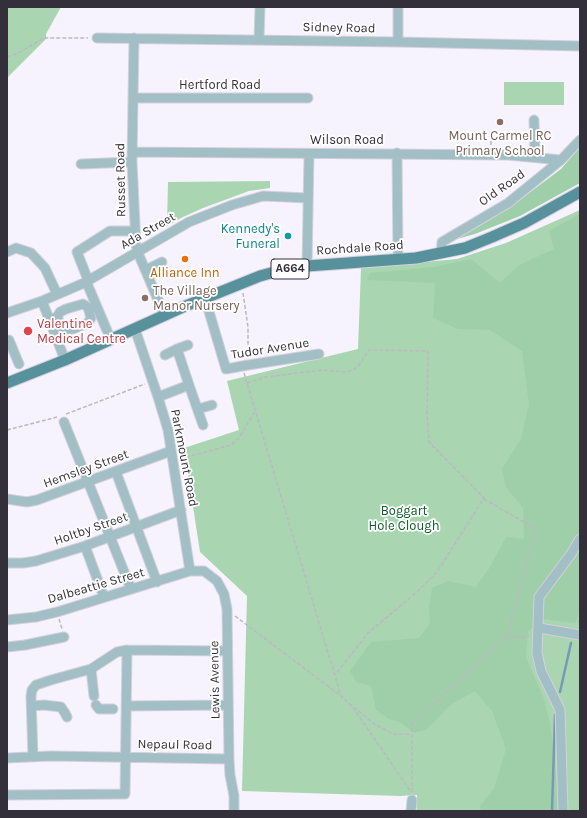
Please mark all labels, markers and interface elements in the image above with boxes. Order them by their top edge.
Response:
street label: Sidney Road [302,20,376,36]
street label: Hertford Road [179,77,261,93]
marker: Mount Carmel RC Primary School [495,117,505,127]
place label: Mount Carmel RC Primary School [448,128,552,159]
street label: Wilson Road [310,132,384,148]
street label: Russet Road [113,143,129,217]
street label: Old Road [476,166,528,210]
street label: Ada Street [118,209,178,253]
place label: Kennedy's Funeral [221,221,280,252]
marker: Kennedy's Funeral [283,231,293,241]
street label: Rochdale Road [316,237,404,259]
marker: Alliance Inn [180,254,190,264]
road number: A664 [271,259,309,279]
place label: Alliance Inn [150,265,220,281]
place label: The Village Manor Nursery [153,283,240,314]
marker: The Village Manor Nursery [140,293,150,303]
place label: Valentine Medical Centre [37,316,126,347]
marker: Valentine Medical Centre [22,325,34,337]
street label: Tudor Avenue [230,335,310,363]
street label: Parkmount Road [167,408,201,508]
street label: Hemsley Street [41,446,131,492]
park label: Boggart Hole Clough [369,503,439,534]
street label: Holtby Street [52,509,130,549]
street label: Dalbeattie Street [46,565,146,607]
street label: Lewis Avenue [207,640,223,720]
street label: Nepaul Road [137,737,213,753]

